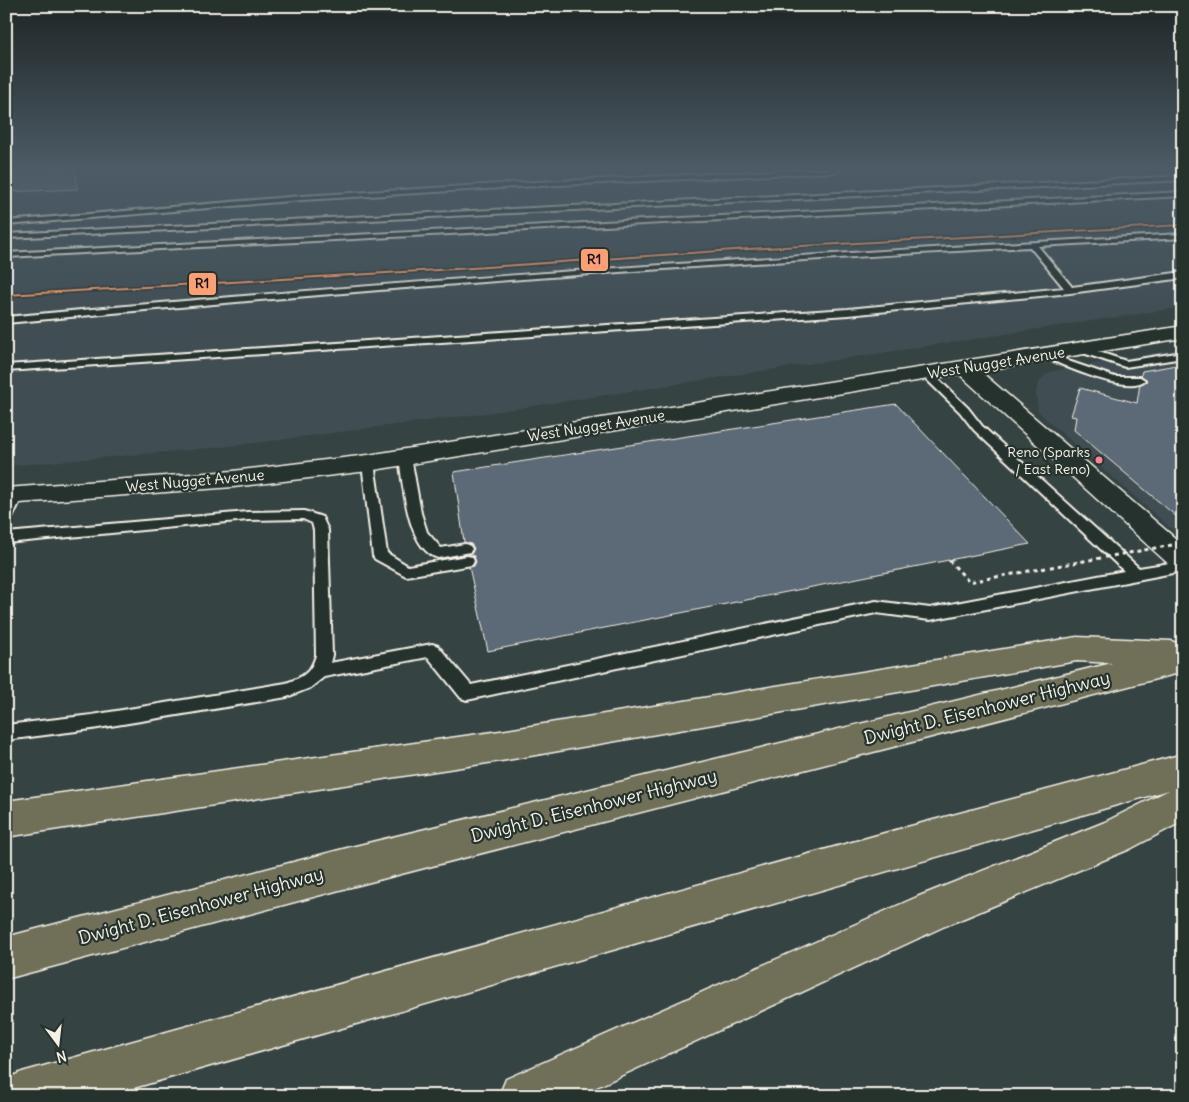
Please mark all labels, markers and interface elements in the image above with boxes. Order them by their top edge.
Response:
line badge: R1 [580,248,609,272]
text: R1 [587,250,601,268]
line badge: R1 [188,272,217,296]
text: R1 [195,274,209,292]
street label: West Nugget Avenue [926,342,1066,383]
street label: West Nugget Avenue [526,405,666,446]
place label: Reno (Sparks / East Reno) [1007,443,1090,478]
marker: Reno (Sparks / East Reno) [1094,455,1104,465]
street label: West Nugget Avenue [125,465,265,496]
street label: Dwight D. Eisenhower Highway [861,666,1112,749]
street label: Dwight D. Eisenhower Highway [468,764,719,847]
street label: Dwight D. Eisenhower Highway [76,862,326,949]
north arrow [32,1020,82,1070]
text: N [54,1047,68,1067]

